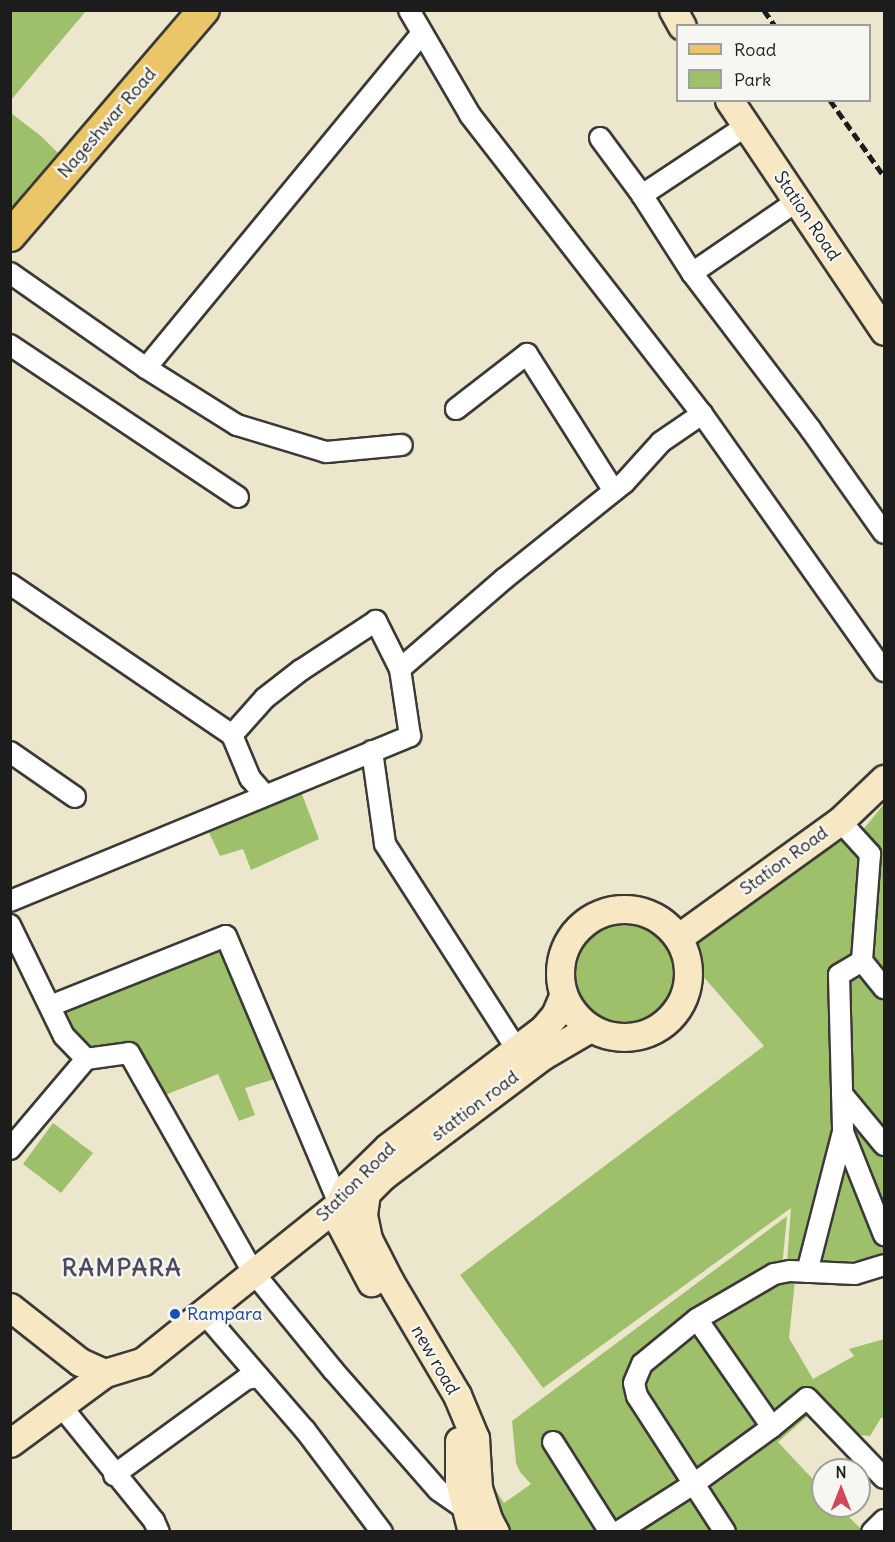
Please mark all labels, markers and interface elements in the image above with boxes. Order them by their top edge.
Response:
legend [676,24,871,102]
text: Road [734,38,776,61]
street label: Nageshwar Road [53,63,161,183]
text: Park [734,68,771,91]
street label: Station Road [769,167,845,265]
street label: Station Road [736,822,832,900]
street label: stattion road [427,1066,523,1146]
street label: Station Road [312,1138,400,1226]
district label: RAMPARA [62,1254,182,1282]
place label: Rampara [187,1303,262,1325]
marker: Rampara [168,1307,182,1321]
street label: new road [406,1321,464,1399]
north arrow [811,1458,871,1518]
text: N [835,1462,847,1482]

